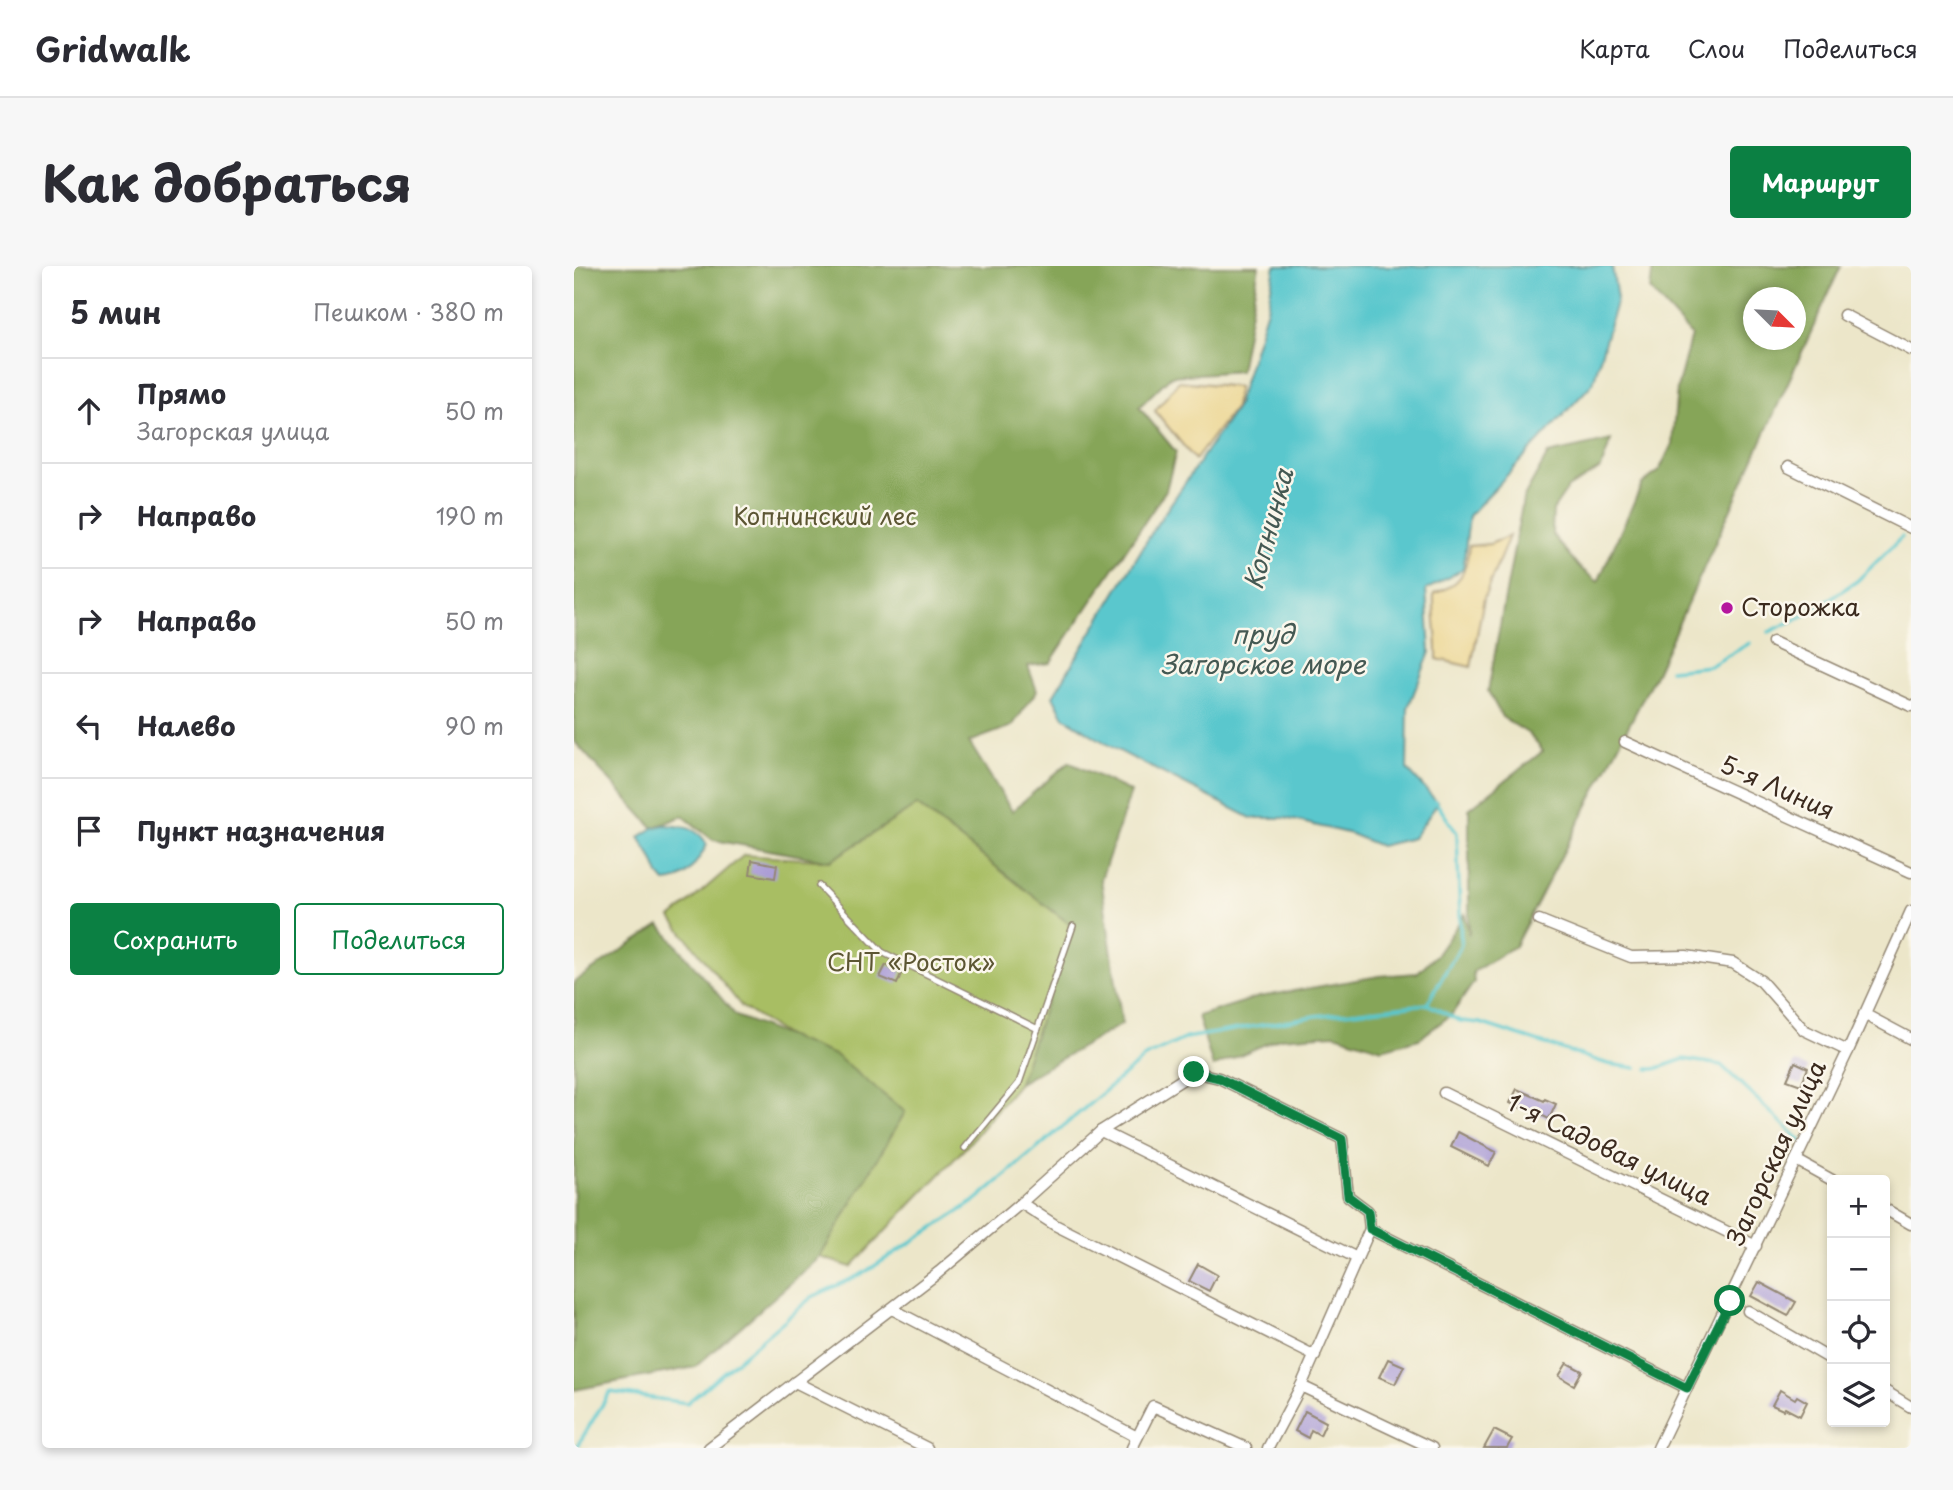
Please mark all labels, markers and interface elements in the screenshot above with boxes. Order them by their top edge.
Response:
text: Gridwalk [35,23,191,73]
text: Карта [1579,30,1650,66]
text: Слои [1688,30,1745,66]
text: Поделиться [1783,30,1918,66]
text: Как добраться [42,145,412,219]
button: Маршрут [1730,146,1911,218]
north arrow [1743,287,1806,350]
text: 5 мин [70,289,162,334]
text: Пешком · 380 m [313,294,504,329]
text: Прямо [137,374,226,413]
icon: ahead [70,392,108,430]
text: 50 m [444,393,504,428]
text: Загорская улица [137,413,329,448]
water label: Копнинка [1233,463,1303,593]
text: Направо [137,496,256,535]
icon: right [70,497,108,535]
park label: Копнинский лес [733,497,917,533]
text: 190 m [436,498,504,533]
place label: Сторожка [1741,588,1860,624]
marker: Сторожка [1719,600,1735,616]
text: Направо [137,601,256,640]
icon: right [70,602,108,640]
text: 50 m [444,603,504,638]
water label: пруд Загорское море [1161,614,1367,683]
text: Налево [137,706,235,745]
icon: left [70,707,108,745]
text: 90 m [445,708,504,743]
street label: 5-я Линия [1715,745,1841,827]
text: Пункт назначения [137,811,385,850]
icon: arrive [70,812,108,850]
button: Сохранить [70,903,280,975]
button: Поделиться [294,903,504,975]
park label: СНТ «Росток» [827,943,995,979]
street label: Загорская улица [1716,1054,1834,1251]
route end [1178,1056,1209,1087]
street label: 1-я Садовая улица [1502,1083,1718,1213]
map controls [1827,1175,1890,1427]
button: + [1827,1175,1890,1238]
button: − [1827,1238,1890,1301]
route start [1714,1285,1745,1316]
button: locate [1827,1301,1890,1364]
button: layers [1827,1364,1890,1427]

